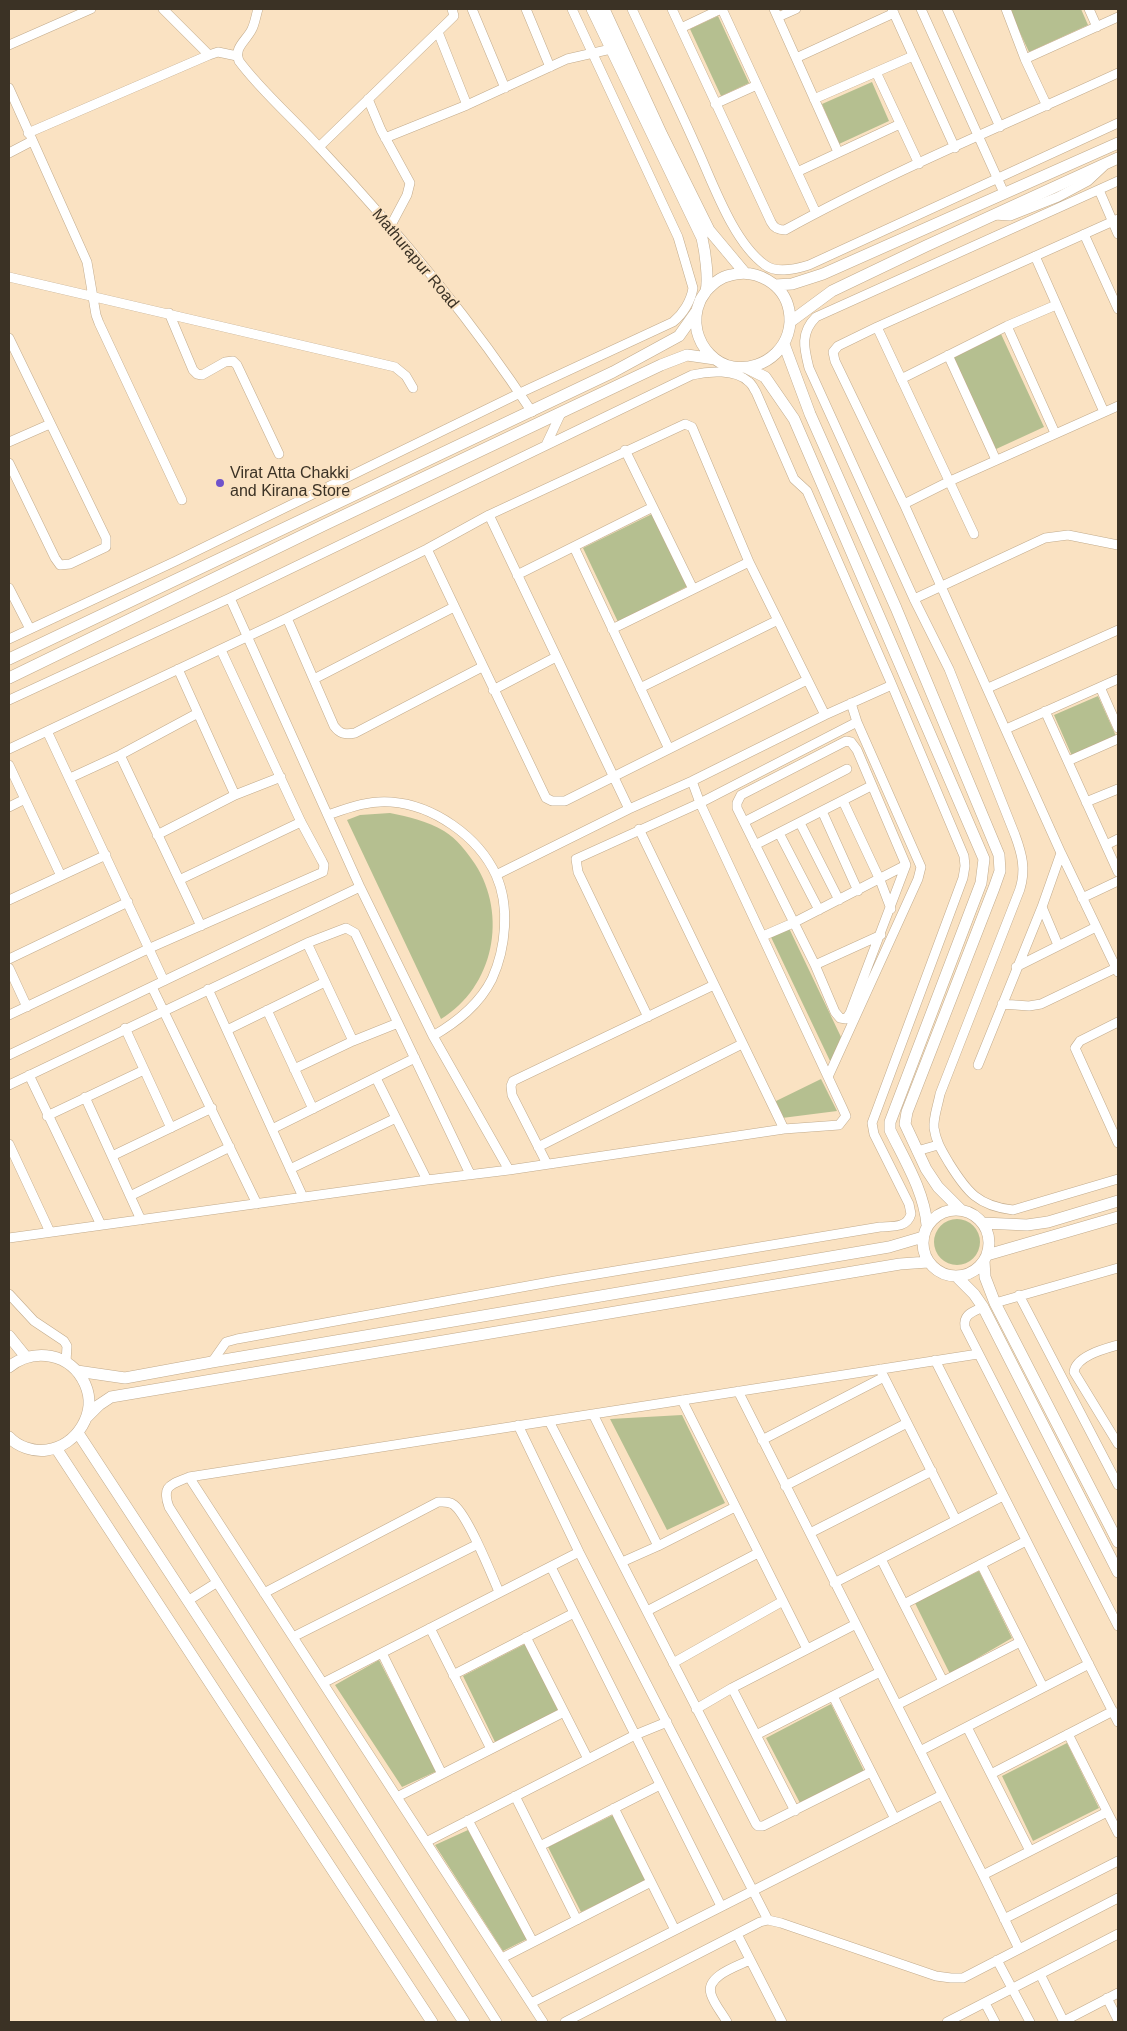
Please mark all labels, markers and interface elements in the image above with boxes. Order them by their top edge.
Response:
street label: Mathurapur Road [368,205,462,313]
place label: Virat Atta Chakki and Kirana Store [230,464,350,502]
marker: Virat Atta Chakki and Kirana Store [214,477,226,489]

